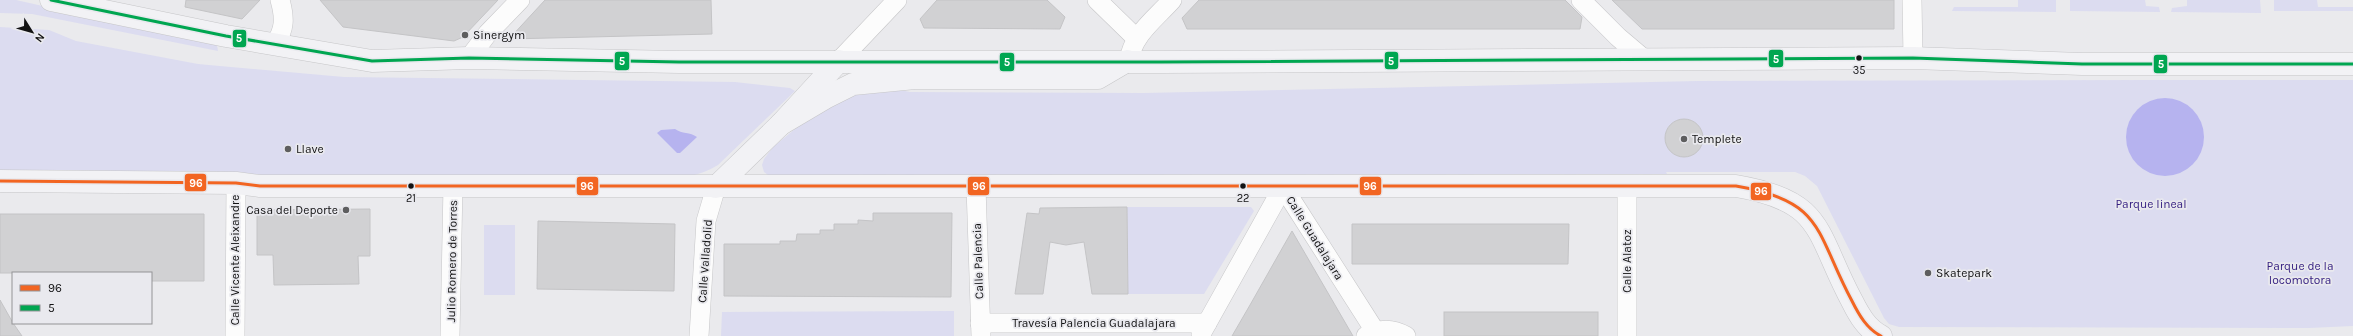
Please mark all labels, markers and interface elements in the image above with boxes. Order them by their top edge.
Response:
north arrow [12,12,52,52]
place label: Sinergym [473,28,525,42]
line badge: 5 [232,29,247,48]
marker: Sinergym [460,30,470,40]
text: N [32,31,47,45]
text: 5 [236,32,242,45]
line badge: 5 [1768,49,1784,68]
line badge: 5 [614,51,630,71]
line badge: 5 [1384,51,1399,70]
line badge: 5 [999,52,1015,72]
text: 5 [1773,53,1779,66]
marker: 35 [1854,53,1864,63]
line badge: 5 [2153,54,2168,74]
text: 5 [619,55,625,68]
text: 5 [1388,55,1394,68]
text: 5 [1004,56,1010,69]
text: 5 [2158,58,2164,71]
place label: 35 [1853,64,1865,77]
place label: Templete [1692,132,1742,146]
marker: Templete [1679,134,1689,144]
place label: Llave [296,142,324,156]
marker: Llave [283,144,293,154]
line badge: 96 [184,173,207,192]
line badge: 96 [576,176,599,196]
line badge: 96 [967,176,990,196]
line badge: 96 [1359,176,1382,196]
text: 96 [189,177,203,190]
text: 96 [580,180,594,193]
text: 96 [972,180,986,193]
text: 96 [1363,180,1377,193]
marker: 21 [406,181,416,191]
marker: 22 [1238,181,1248,191]
line badge: 96 [1750,182,1772,201]
text: 96 [1754,185,1768,198]
place label: 21 [406,192,416,205]
place label: 22 [1237,192,1249,205]
street label: Calle Guadalajara [1284,193,1346,283]
street label: Calle Vicente Aleixandre [228,195,242,325]
park label: Parque lineal [2115,197,2187,211]
street label: Julio Romero de Torres [444,200,460,322]
place label: Casa del Deporte [246,203,338,217]
marker: Casa del Deporte [341,205,351,215]
street label: Calle Valladolid [695,219,715,303]
street label: Calle Palencia [970,223,986,299]
street label: Calle Alatoz [1620,229,1634,293]
park label: Parque de la locomotora [2267,259,2333,287]
place label: Skatepark [1936,266,1992,280]
marker: Skatepark [1923,268,1933,278]
legend [12,272,152,324]
text: 96 [48,281,62,295]
text: 5 [48,301,55,315]
street label: Travesía Palencia Guadalajara [1012,316,1176,330]

